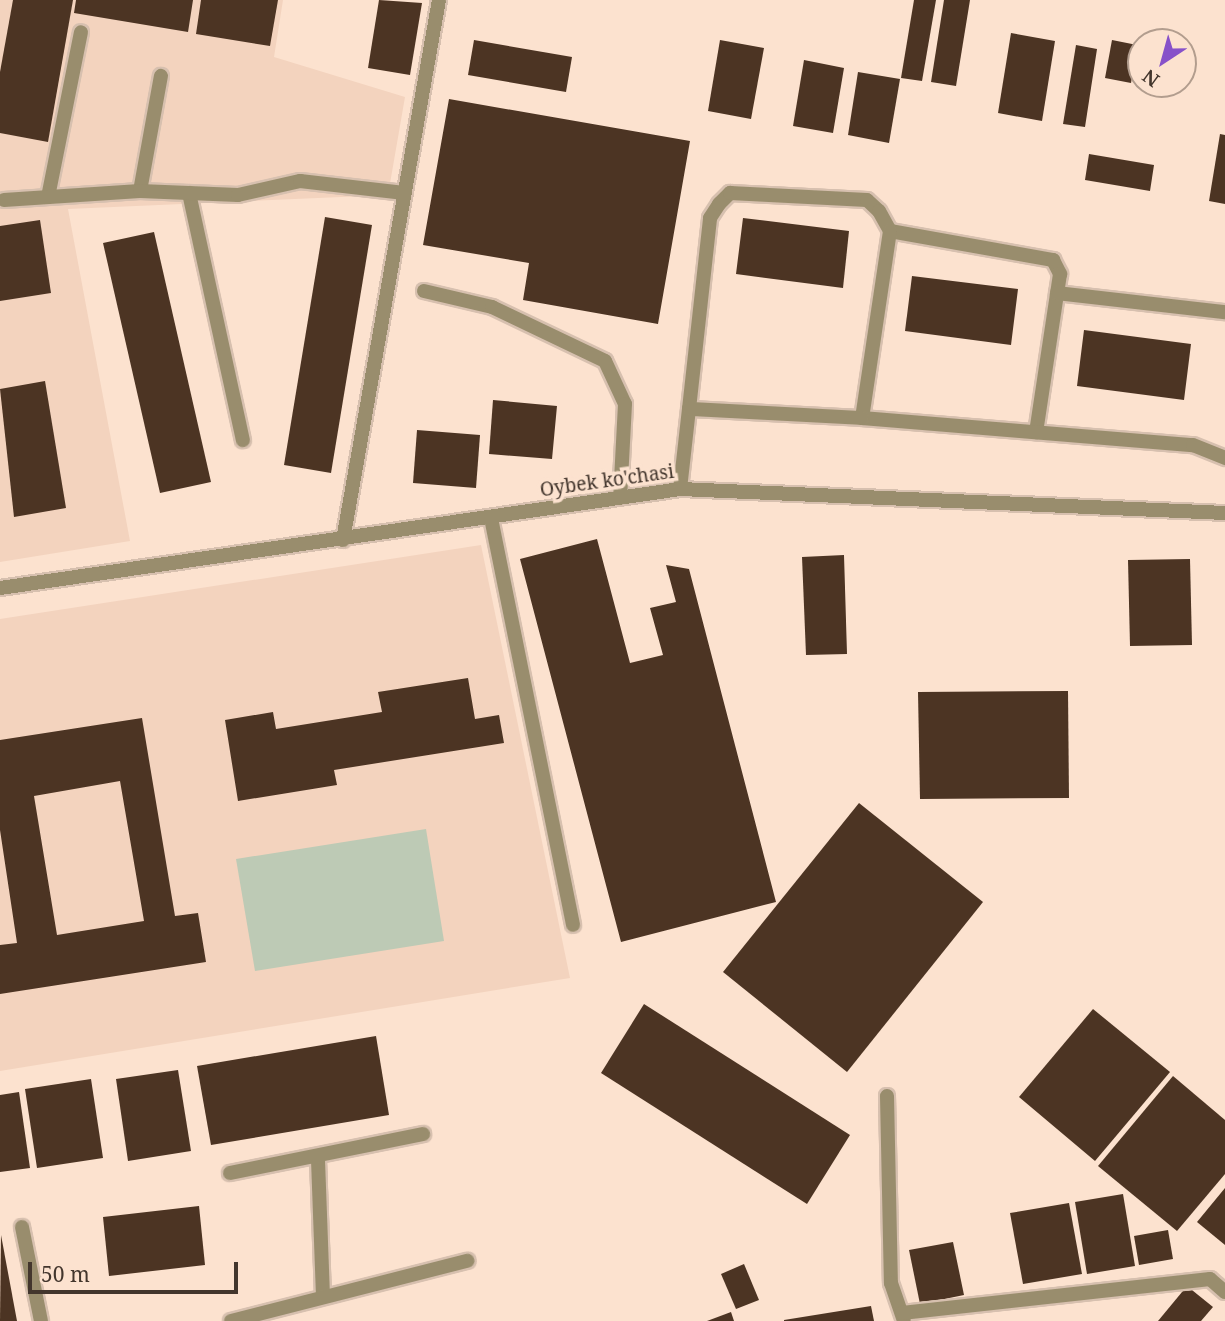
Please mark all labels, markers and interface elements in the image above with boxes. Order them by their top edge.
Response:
north arrow [1127,28,1197,98]
text: N [1137,63,1165,93]
street label: Oybek ko'chasi [539,460,675,502]
scale bar [32,1248,242,1292]
text: 50 m [41,1260,90,1288]

